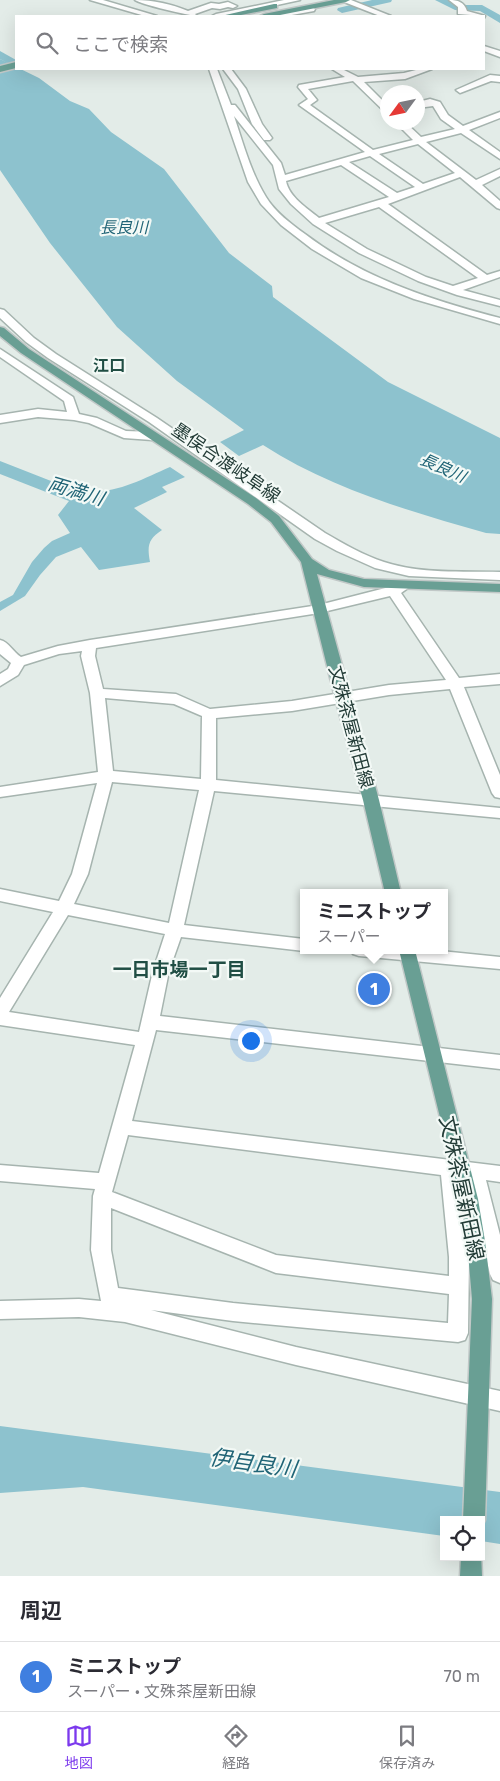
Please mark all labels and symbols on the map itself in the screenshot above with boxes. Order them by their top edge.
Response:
north arrow [380,85,425,130]
water label: 長良川 [100,218,150,237]
district label: 江口 [93,356,125,375]
street label: 墨俣合渡岐阜線 [168,419,284,507]
water label: 長良川 [417,450,471,487]
water label: 両満川 [45,472,109,511]
street label: 文殊茶屋新田線 [324,663,378,791]
district label: 一日市場一丁目 [112,958,246,981]
pin: 1 [358,970,390,1008]
your location [238,1028,264,1054]
street label: 文殊茶屋新田線 [434,1114,490,1262]
water label: 伊自良川 [208,1444,300,1483]

